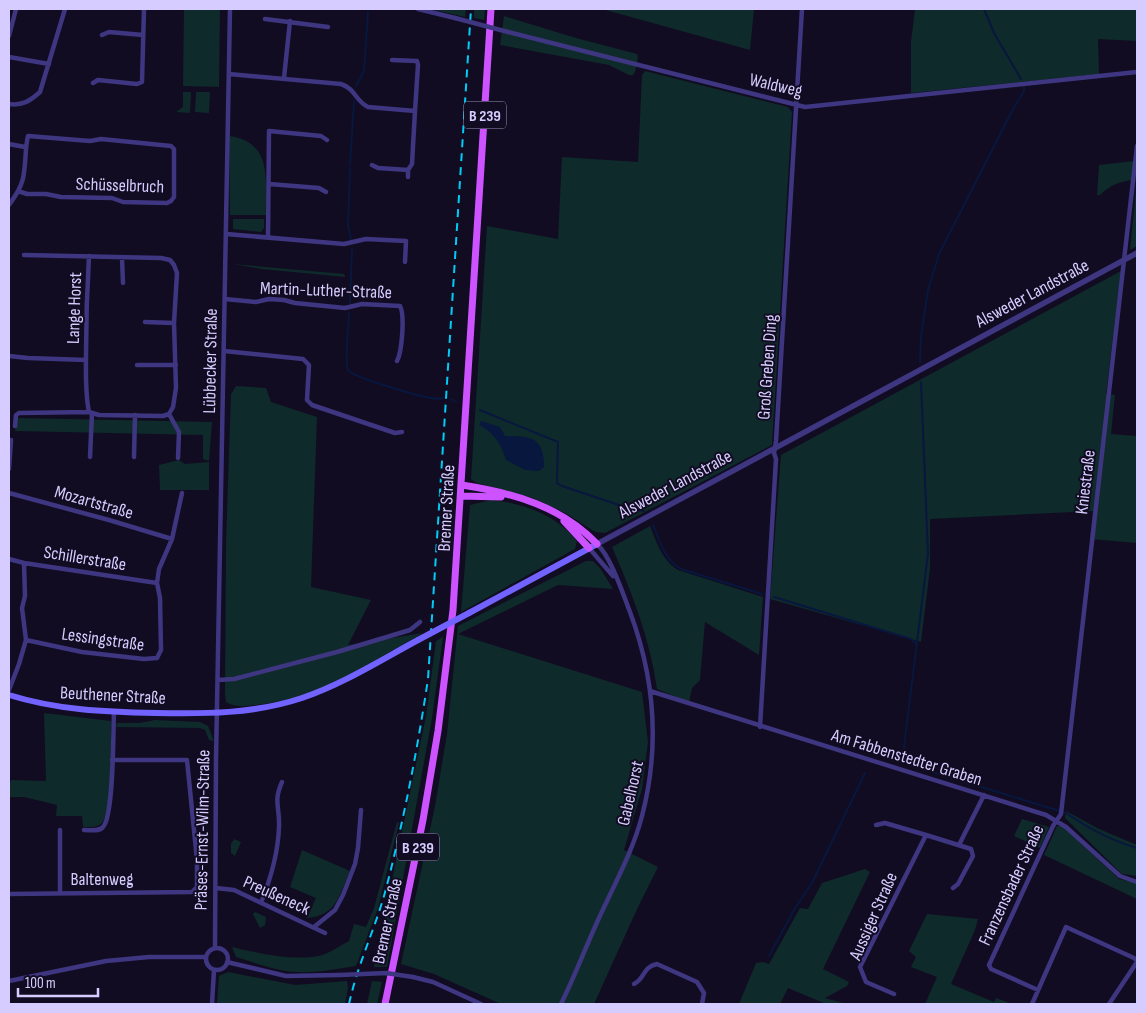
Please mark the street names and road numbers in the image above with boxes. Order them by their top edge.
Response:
street label: Waldweg [747,69,804,102]
road number: B 239 [464,102,506,128]
street label: Schüsselbruch [75,173,165,198]
street label: Alsweder Landstraße [971,255,1092,333]
street label: Lange Horst [63,271,86,344]
street label: Martin-Luther-Straße [260,278,392,303]
street label: Lübbecker Straße [199,308,222,414]
street label: Groß Greben Ding [753,314,782,420]
street label: Alsweder Landstraße [614,446,735,524]
street label: Kniestraße [1071,449,1100,516]
street label: Bremer Straße [434,464,459,552]
street label: Mozartstraße [52,481,136,524]
street label: Schillerstraße [42,542,128,575]
street label: Lessingstraße [60,623,146,656]
street label: Beuthener Straße [60,682,166,709]
street label: Am Fabbenstedter Graben [828,724,985,790]
street label: Präses-Ernst-Wilm-Straße [191,749,214,911]
street label: Gabelhorst [613,758,648,828]
street label: Franzensbader Straße [974,821,1049,949]
road number: B 239 [397,834,439,860]
street label: Baltenweg [70,869,134,890]
street label: Aussiger Straße [844,869,902,964]
street label: Preußeneck [240,871,314,920]
street label: Bremer Straße [368,876,407,966]

